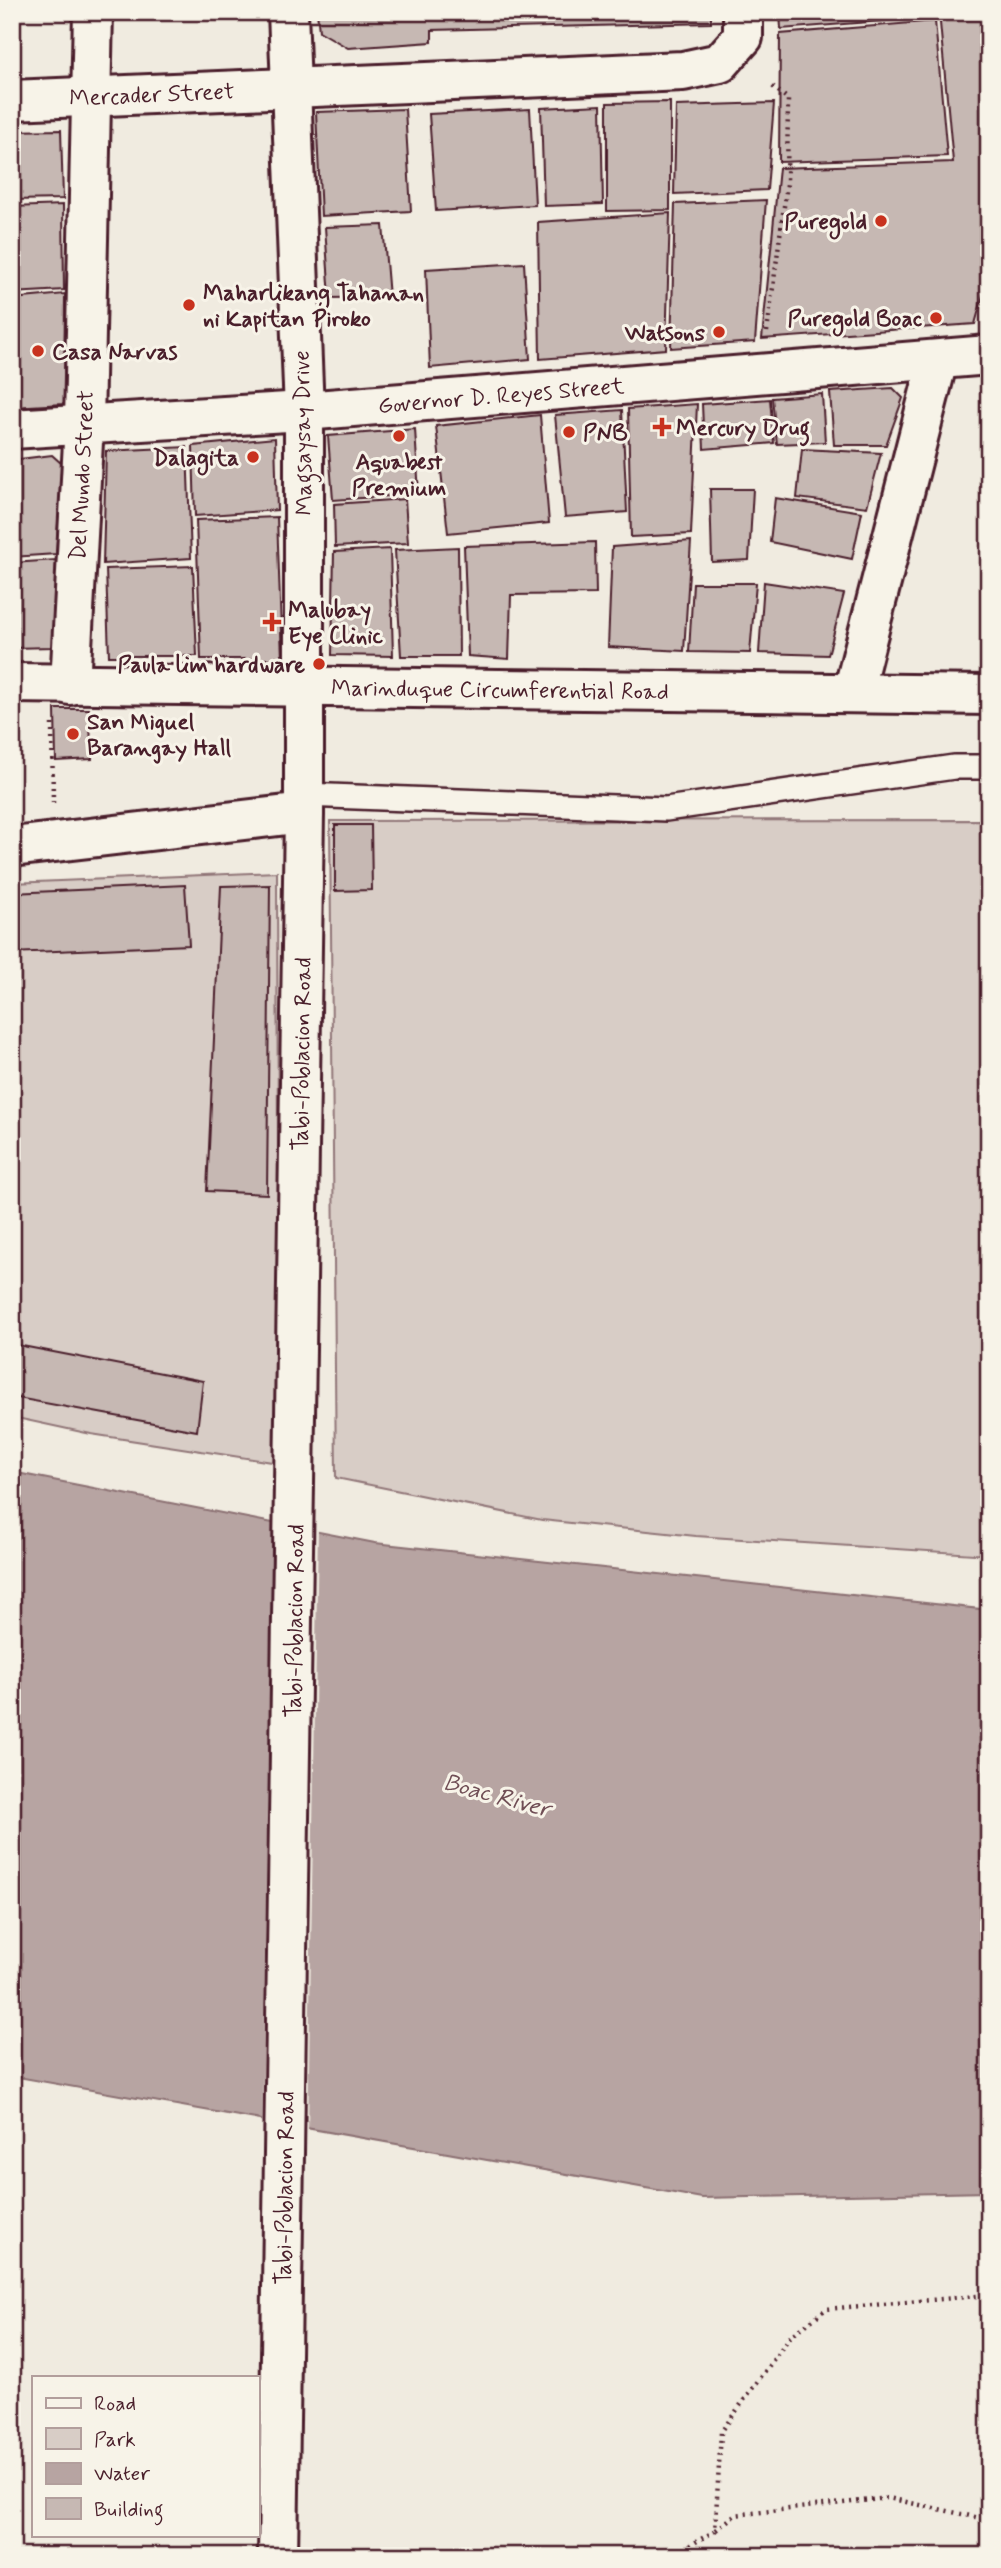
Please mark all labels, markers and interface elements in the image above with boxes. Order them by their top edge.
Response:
street label: Mercader Street [69,77,235,115]
place label: Puregold [784,208,867,240]
marker: Puregold [873,213,889,229]
place label: Maharlikang Tahanan ni Kapitan Piroko [203,279,424,335]
marker: Maharlikang Tahanan ni Kapitan Piroko [181,297,197,313]
place label: Puregold Boac [787,305,923,337]
marker: Puregold Boac [928,310,944,326]
place label: Watsons [624,319,706,349]
marker: Watsons [711,324,727,340]
place label: Casa Narvas [52,338,178,368]
marker: Casa Narvas [30,343,46,359]
street label: Magsaysay Drive [288,350,322,516]
street label: Governor D. Reyes Street [377,372,626,422]
street label: Del Mundo Street [64,390,102,561]
place label: Mercury Drug [676,414,810,447]
place label: PNB [583,419,628,449]
marker: Mercury Drug [654,419,670,435]
marker: PNB [561,424,577,440]
marker: Aquabest Premium [391,428,407,444]
place label: Dalagita [152,444,239,476]
place label: Aquabest Premium [352,448,446,504]
marker: Dalagita [245,449,261,465]
place label: Malubay Eye Clinic [288,596,384,652]
marker: Malubay Eye Clinic [262,612,282,632]
place label: Paula lim hardware [118,651,305,681]
marker: Paula lim hardware [311,656,327,672]
street label: Marinduque Circumferential Road [331,674,669,708]
place label: San Miguel Barangay Hall [87,708,232,764]
marker: San Miguel Barangay Hall [65,726,81,742]
street label: Tabi-Poblacion Road [286,957,320,1151]
street label: Tabi-Poblacion Road [279,1524,313,1718]
water label: Boac River [440,1767,556,1826]
street label: Tabi-Poblacion Road [269,2091,303,2285]
legend [32,2376,259,2536]
text: Road [94,2390,136,2418]
text: Park [94,2426,136,2454]
text: Water [94,2460,150,2488]
text: Building [94,2496,164,2526]

